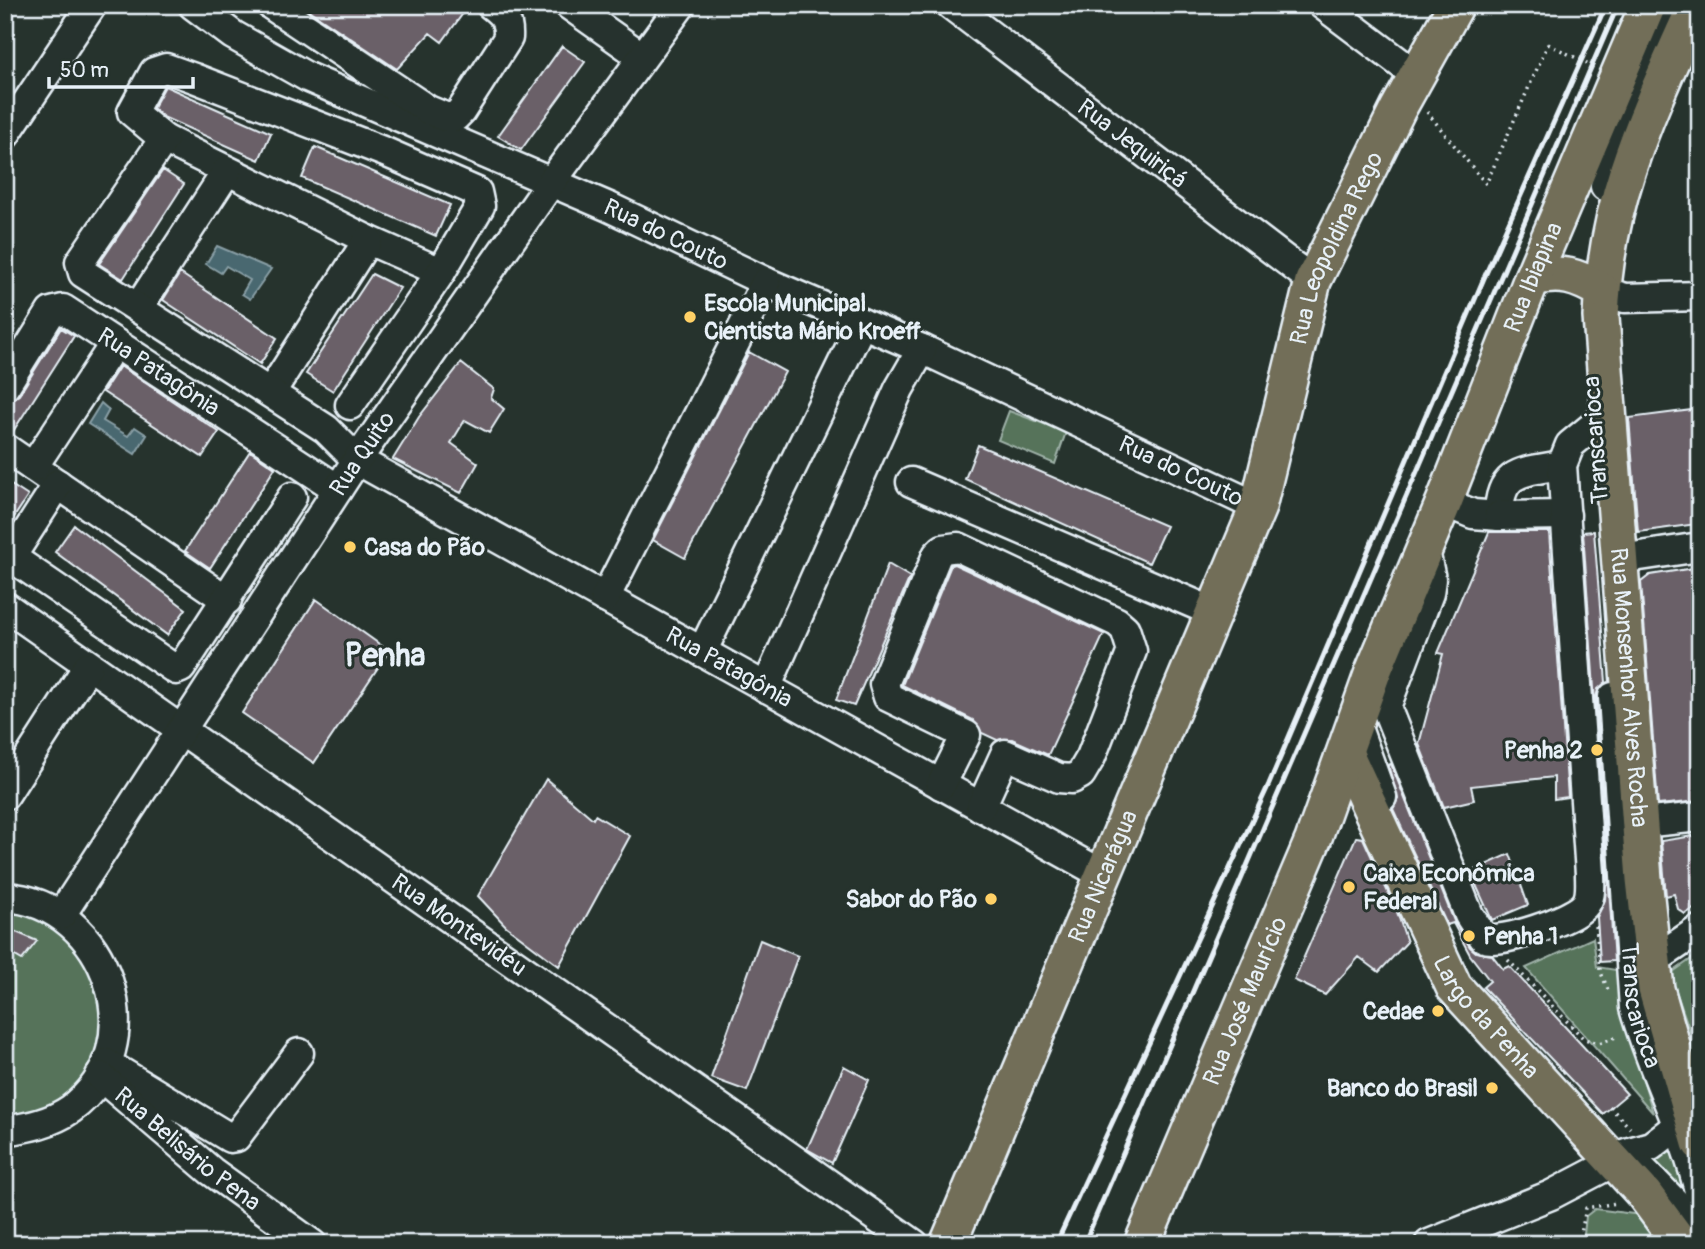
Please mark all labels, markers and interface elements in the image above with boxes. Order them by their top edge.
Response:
scale bar [49,46,192,90]
text: 50 m [60,57,109,84]
street label: Rua Jequiriçá [1072,92,1193,194]
street label: Rua Leopoldina Rego [1284,147,1389,347]
street label: Rua do Couto [599,192,733,276]
street label: Rua Ibiapina [1498,218,1569,337]
place label: Escola Municipal Cientista Mário Kroeff [704,289,921,346]
marker: Escola Municipal Cientista Mário Kroeff [682,309,698,325]
street label: Rua Patagônia [92,321,225,422]
street label: Transcarioca [1577,375,1615,505]
street label: Rua Quito [323,406,401,501]
street label: Rua do Couto [1114,429,1248,513]
place label: Casa do Pão [364,533,485,562]
marker: Casa do Pão [342,539,358,555]
street label: Rua Monsenhor Alves Rocha [1604,547,1654,828]
street label: Rua Patagônia [661,620,798,714]
district label: Penha [345,636,426,676]
place label: Penha 2 [1504,736,1583,765]
marker: Penha 2 [1589,742,1605,758]
street label: Rua Nicarágua [1062,805,1143,947]
place label: Caixa Econômica Federal [1363,859,1535,916]
street label: Rua Montevidéu [386,867,533,982]
marker: Caixa Econômica Federal [1341,879,1357,895]
place label: Sabor do Pão [846,885,977,914]
marker: Sabor do Pão [983,891,999,907]
street label: Rua José Maurício [1196,912,1293,1090]
place label: Penha 1 [1483,922,1558,951]
marker: Penha 1 [1461,928,1477,944]
street label: Transcarioca [1615,941,1668,1072]
street label: Largo da Penha [1427,951,1545,1085]
place label: Cedae [1363,997,1425,1026]
marker: Cedae [1430,1003,1446,1019]
place label: Banco do Brasil [1327,1074,1478,1103]
marker: Banco do Brasil [1484,1080,1500,1096]
street label: Rua Belisário Pena [109,1081,266,1217]

